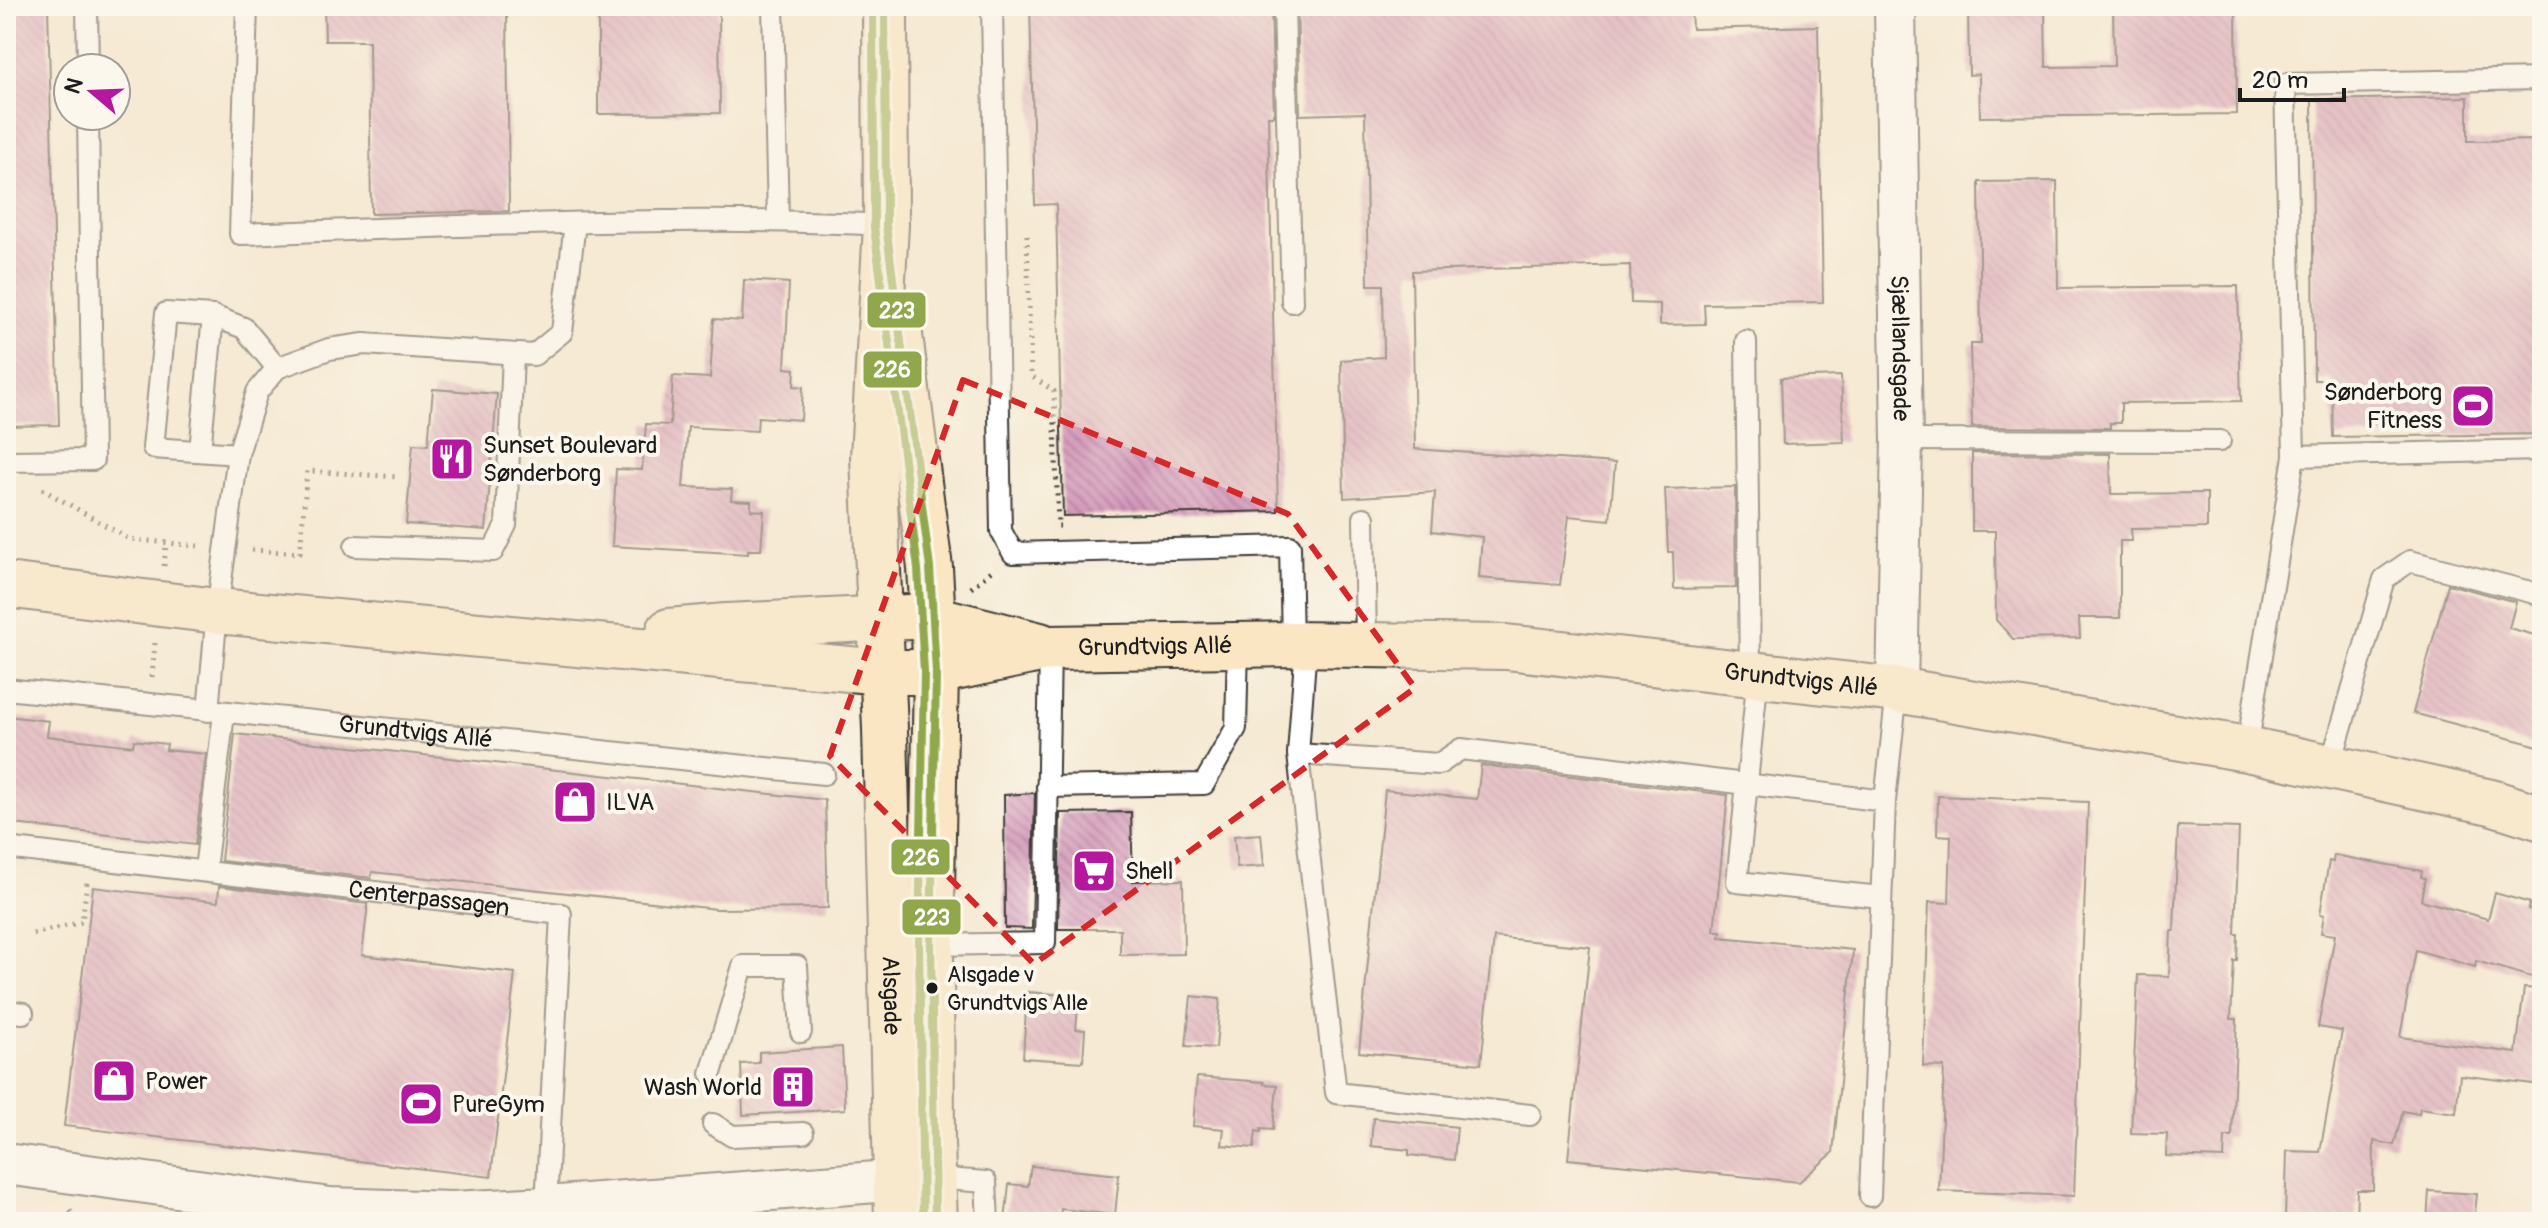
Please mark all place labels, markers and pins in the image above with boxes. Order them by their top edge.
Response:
place label: Sønderborg Fitness [2324,378,2442,435]
sports icon: Sønderborg Fitness [2449,382,2497,430]
place label: Sunset Boulevard Sønderborg [483,431,658,488]
restaurant icon: Sunset Boulevard Sønderborg [428,435,476,483]
shop icon: ILVA [551,778,599,826]
place label: ILVA [606,788,654,817]
supermarket icon: Shell [1070,847,1118,895]
place label: Shell [1125,857,1174,886]
place label: Alsgade v Grundtvigs Alle [947,961,1088,1017]
marker: Alsgade v Grundtvigs Alle [924,980,940,996]
shop icon: Power [90,1057,138,1105]
building icon: Wash World [769,1063,817,1111]
place label: Power [145,1067,208,1096]
place label: Wash World [644,1073,762,1102]
sports icon: PureGym [397,1080,445,1128]
place label: PureGym [452,1090,545,1119]

